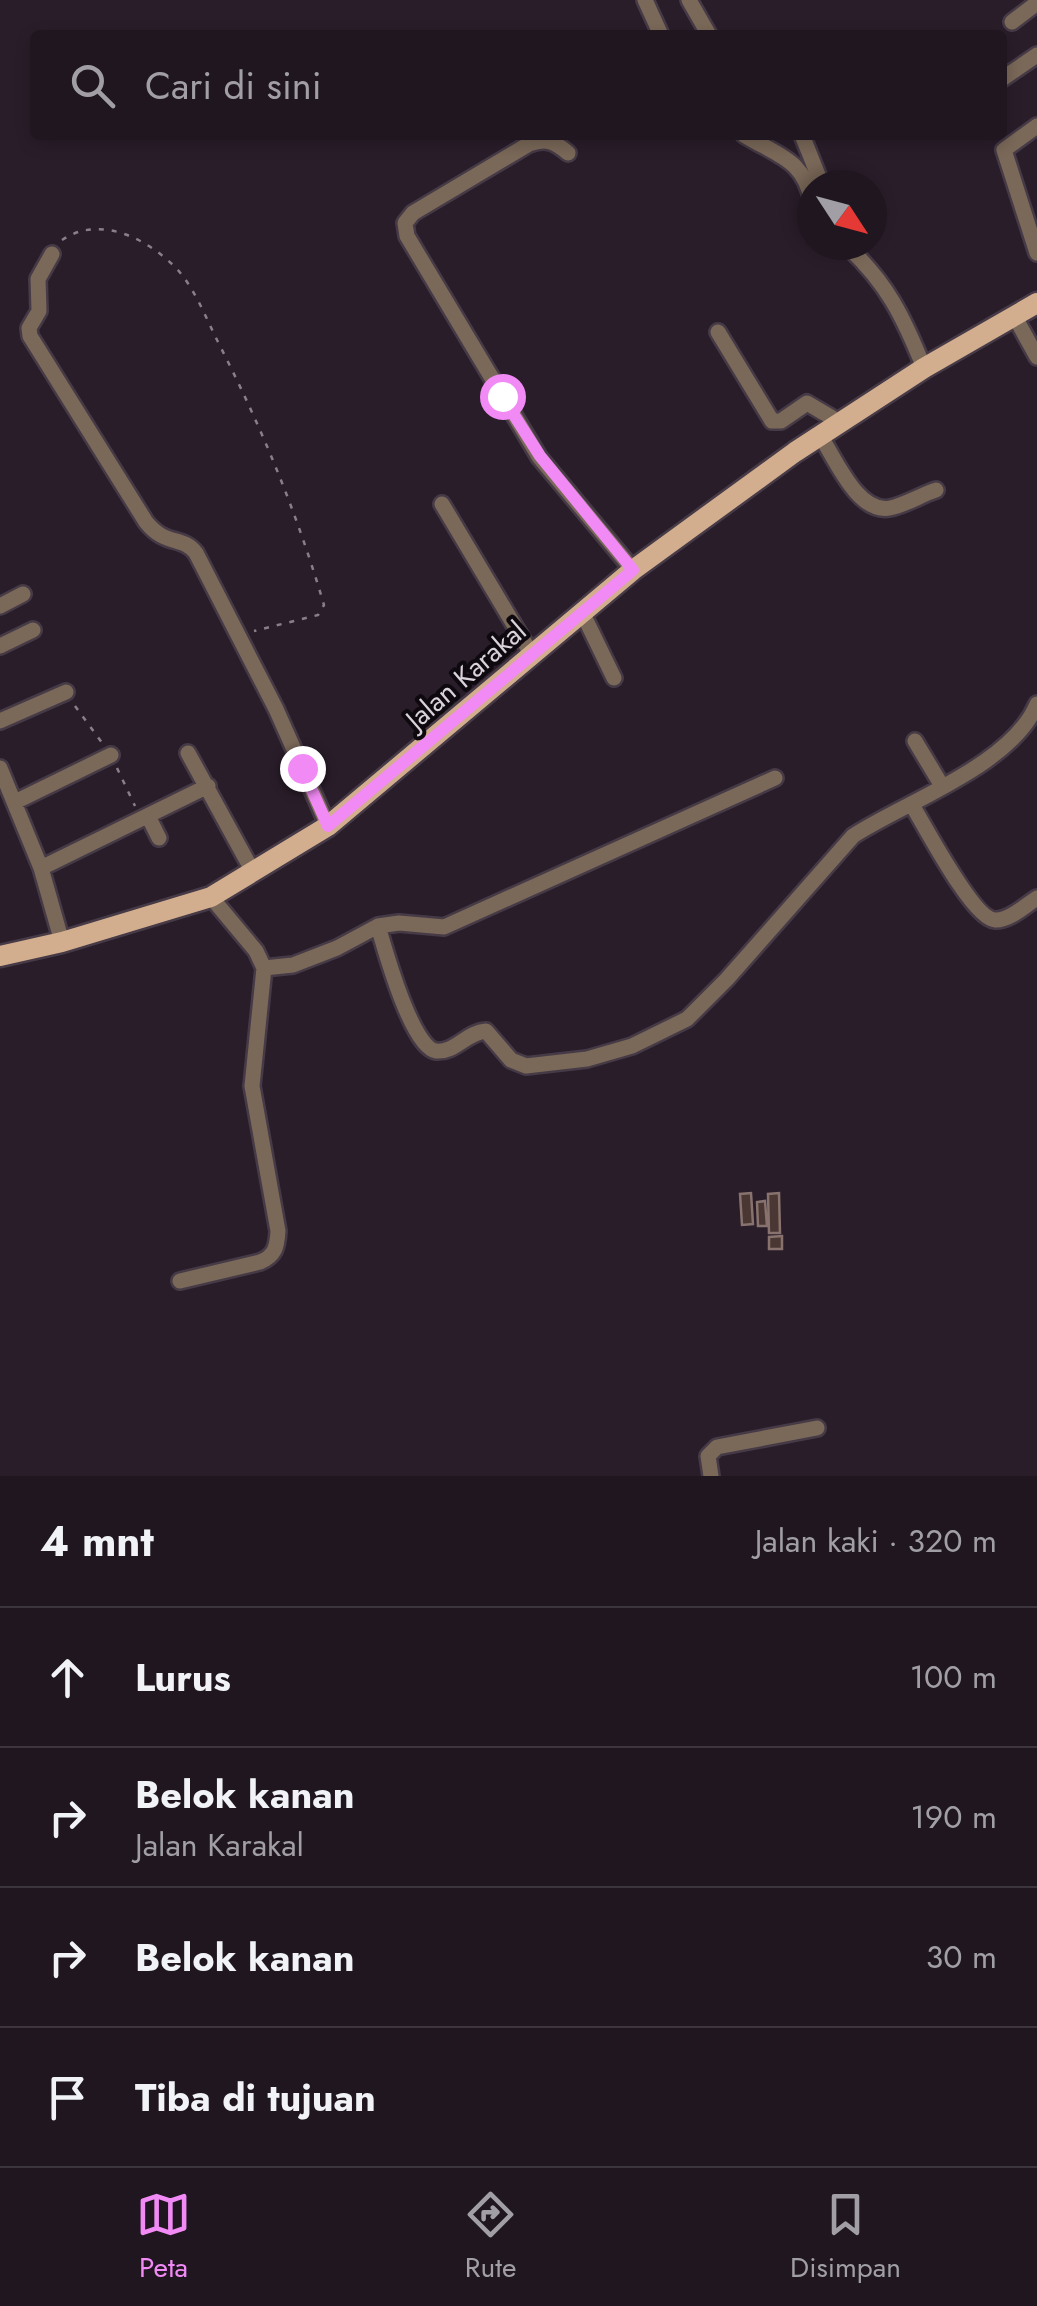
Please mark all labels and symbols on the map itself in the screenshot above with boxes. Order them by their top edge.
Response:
north arrow [797,170,887,260]
route start [480,374,526,420]
street label: Jalan Karakal [394,611,535,742]
route end [280,746,326,792]

